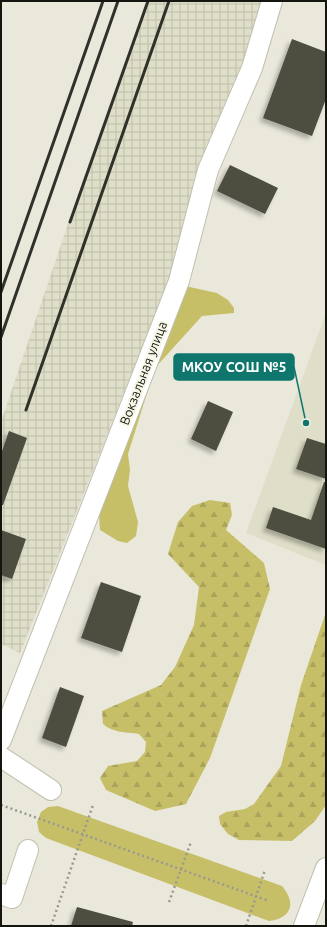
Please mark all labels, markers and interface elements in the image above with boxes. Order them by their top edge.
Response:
street label: Вокзальная улица [117,319,169,427]
callout: МКОУ СОШ №5 [174,354,294,380]
text: МКОУ СОШ №5 [182,359,286,375]

